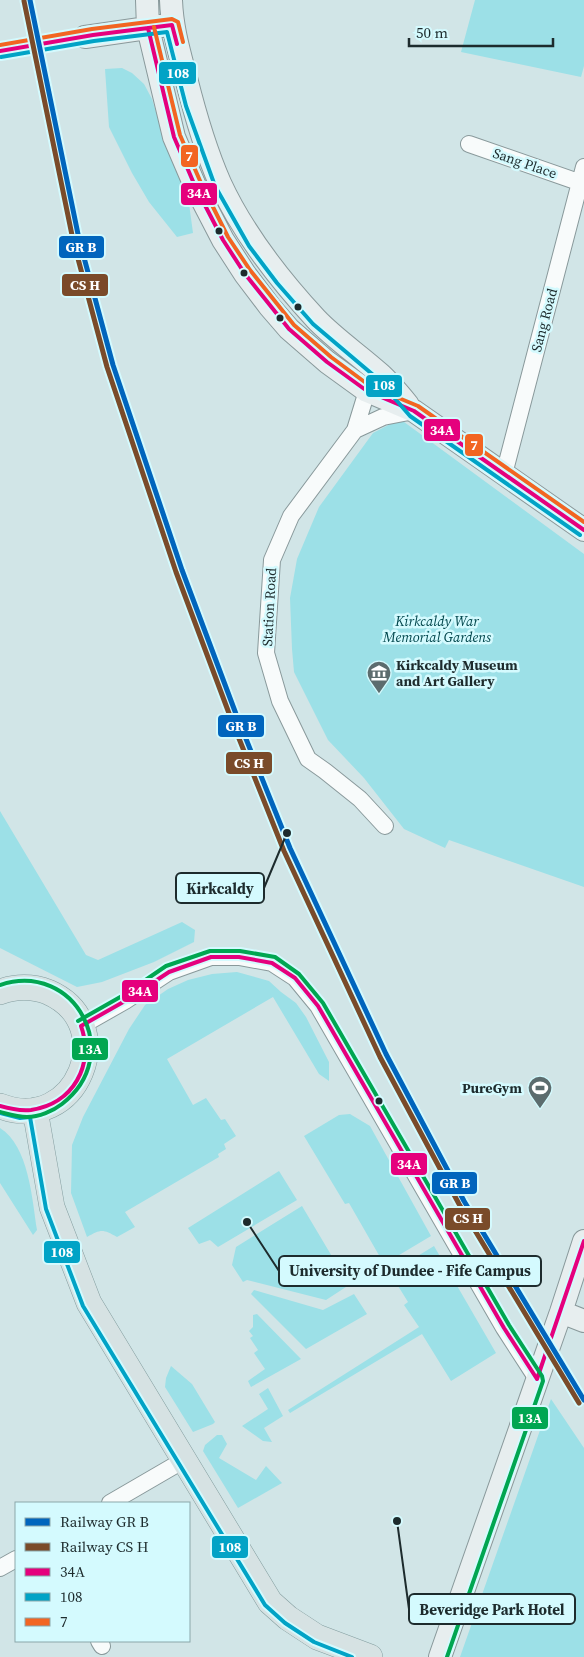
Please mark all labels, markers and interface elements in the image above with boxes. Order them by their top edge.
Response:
scale bar [409,15,553,47]
text: 50 m [416,22,448,43]
line badge: 108 [158,61,197,85]
text: 108 [167,63,189,83]
street label: Sang Place [490,143,560,183]
line badge: 7 [180,144,199,168]
text: 7 [185,146,193,166]
line badge: 34A [180,182,218,206]
text: 34A [187,183,212,203]
unlabelled marker [214,226,224,236]
line badge: GR B [58,235,105,259]
text: GR B [66,237,96,257]
unlabelled marker [239,268,249,278]
line badge: CS H [61,273,109,297]
text: CS H [70,275,100,295]
street label: Sang Road [526,286,562,354]
unlabelled marker [293,302,303,312]
unlabelled marker [275,313,285,323]
line badge: 108 [365,374,403,398]
text: 108 [373,375,395,395]
line badge: 34A [423,418,461,442]
text: 34A [430,420,455,440]
line badge: 7 [464,433,484,457]
text: 7 [470,435,478,455]
street label: Station Road [257,567,281,647]
park label: Kirkcaldy War Memorial Gardens [382,611,492,647]
place label: Kirkcaldy Museum and Art Gallery [396,655,518,691]
museum icon: Kirkcaldy Museum and Art Gallery [366,660,392,694]
line badge: GR B [217,714,265,738]
text: GR B [226,716,256,736]
line badge: CS H [225,751,273,775]
text: CS H [234,753,264,773]
callout: Kirkcaldy [176,873,264,903]
text: Kirkcaldy [186,878,254,899]
line badge: 34A [121,979,159,1003]
text: 34A [128,981,153,1001]
line badge: 13A [71,1037,109,1061]
text: 13A [78,1039,103,1059]
sports icon: PureGym [527,1075,553,1109]
place label: PureGym [462,1078,522,1098]
unlabelled marker [374,1096,384,1106]
line badge: 34A [390,1152,428,1176]
text: 34A [397,1154,422,1174]
line badge: GR B [431,1171,478,1195]
text: GR B [440,1173,470,1193]
line badge: CS H [444,1207,491,1231]
text: CS H [453,1208,483,1228]
line badge: 108 [43,1240,81,1264]
text: 108 [51,1242,73,1262]
callout: University of Dundee - Fife Campus [279,1256,541,1286]
text: University of Dundee - Fife Campus [289,1260,531,1281]
line badge: 13A [511,1406,549,1430]
text: 13A [518,1408,543,1428]
legend [15,1502,190,1642]
text: Railway GR B [60,1511,149,1532]
line badge: 108 [211,1535,249,1559]
text: Railway CS H [60,1536,149,1557]
text: 108 [219,1537,241,1557]
text: 34A [60,1561,85,1582]
text: 108 [60,1586,83,1607]
callout: Beveridge Park Hotel [409,1594,575,1624]
text: Beveridge Park Hotel [419,1599,565,1620]
text: 7 [60,1611,68,1632]

